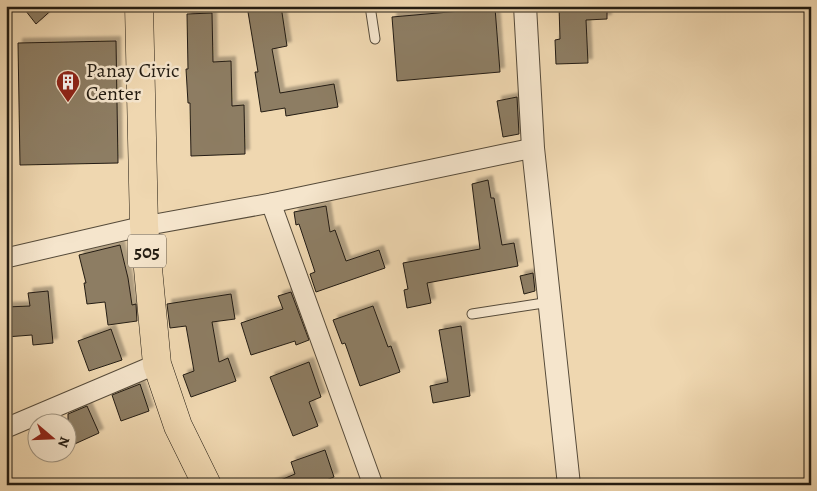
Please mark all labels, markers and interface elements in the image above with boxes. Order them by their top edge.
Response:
place label: Panay Civic Center [86,57,180,107]
building icon: Panay Civic Center [55,69,81,103]
road number: 505 [128,235,166,268]
north arrow [28,414,78,464]
text: N [53,434,74,450]

